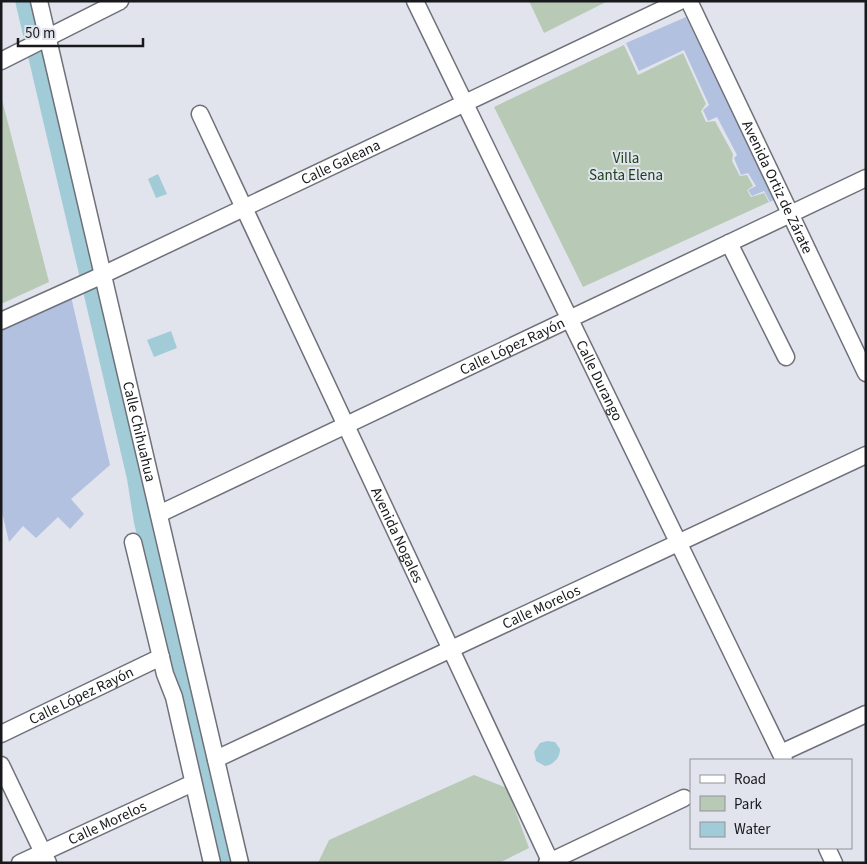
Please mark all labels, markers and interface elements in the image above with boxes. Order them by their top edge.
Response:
scale bar [18,15,142,47]
text: 50 m [25,23,55,44]
street label: Avenida Ortiz de Zárate [737,117,818,257]
street label: Calle Galeana [297,134,384,190]
park label: Villa Santa Elena [589,148,663,186]
street label: Calle López Rayón [456,312,568,380]
street label: Calle Durango [571,336,628,425]
street label: Calle Chihuahua [118,379,161,484]
street label: Avenida Nogales [366,484,429,586]
street label: Calle Morelos [499,580,584,634]
street label: Calle López Rayón [25,661,137,730]
legend [690,759,852,849]
text: Road [734,769,766,790]
text: Park [734,794,763,815]
street label: Calle Morelos [65,796,150,850]
text: Water [734,819,771,840]

